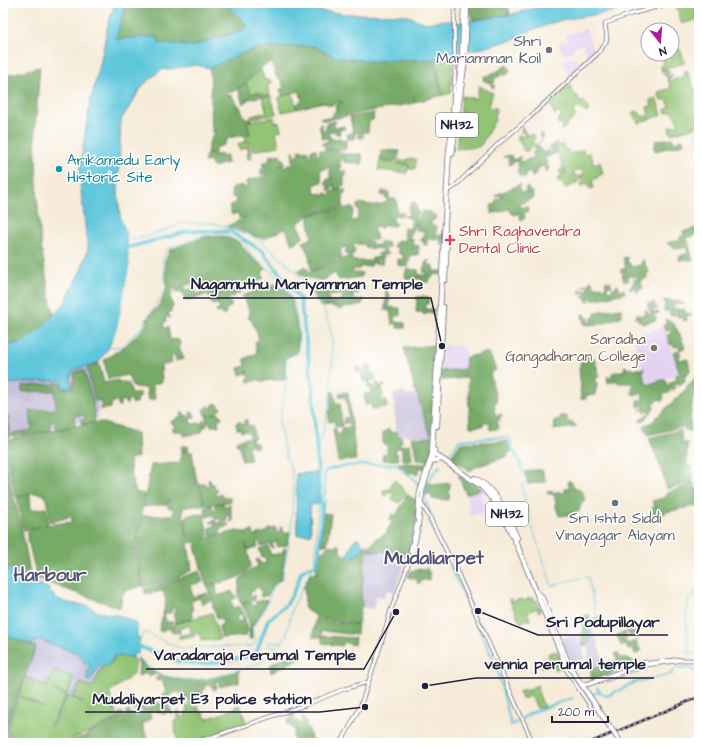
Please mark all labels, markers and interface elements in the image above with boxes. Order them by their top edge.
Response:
north arrow [640,22,680,62]
place label: Shri Mariamman Koil [436,31,542,69]
text: N [657,43,668,59]
marker: Shri Mariamman Koil [544,45,554,55]
road number: NH32 [436,113,478,137]
place label: Arikamedu Early Historic Site [67,150,180,188]
marker: Arikamedu Early Historic Site [54,164,64,174]
place label: Shri Raghavendra Dental Clinic [459,221,581,259]
marker: Shri Raghavendra Dental Clinic [444,234,456,246]
callout: Nagamuthu Mariyamman Temple [183,270,431,298]
text: Nagamuthu Mariyamman Temple [191,273,423,297]
place label: Saradha Gangadharan College [505,329,646,368]
marker: Saradha Gangadharan College [649,343,659,353]
marker: Sri Ishta Siddi Vinayagar Alayam [610,498,620,508]
road number: NH32 [486,502,528,526]
place label: Sri Ishta Siddi Vinayagar Alayam [555,508,675,547]
district label: Mudaliarpet [384,545,484,572]
district label: Harbour [13,562,87,589]
callout: Sri Podupillayar [538,607,668,635]
text: Sri Podupillayar [545,611,660,634]
callout: Varadaraja Perumal Temple [146,641,364,669]
text: Varadaraja Perumal Temple [153,644,357,666]
callout: vennia perumal temple [476,650,654,678]
text: vennia perumal temple [484,653,646,675]
callout: Mudaliyarpet E3 police station [85,684,320,712]
text: Mudaliyarpet E3 police station [92,688,312,711]
scale bar [552,698,608,724]
text: 200 m [558,704,595,721]

